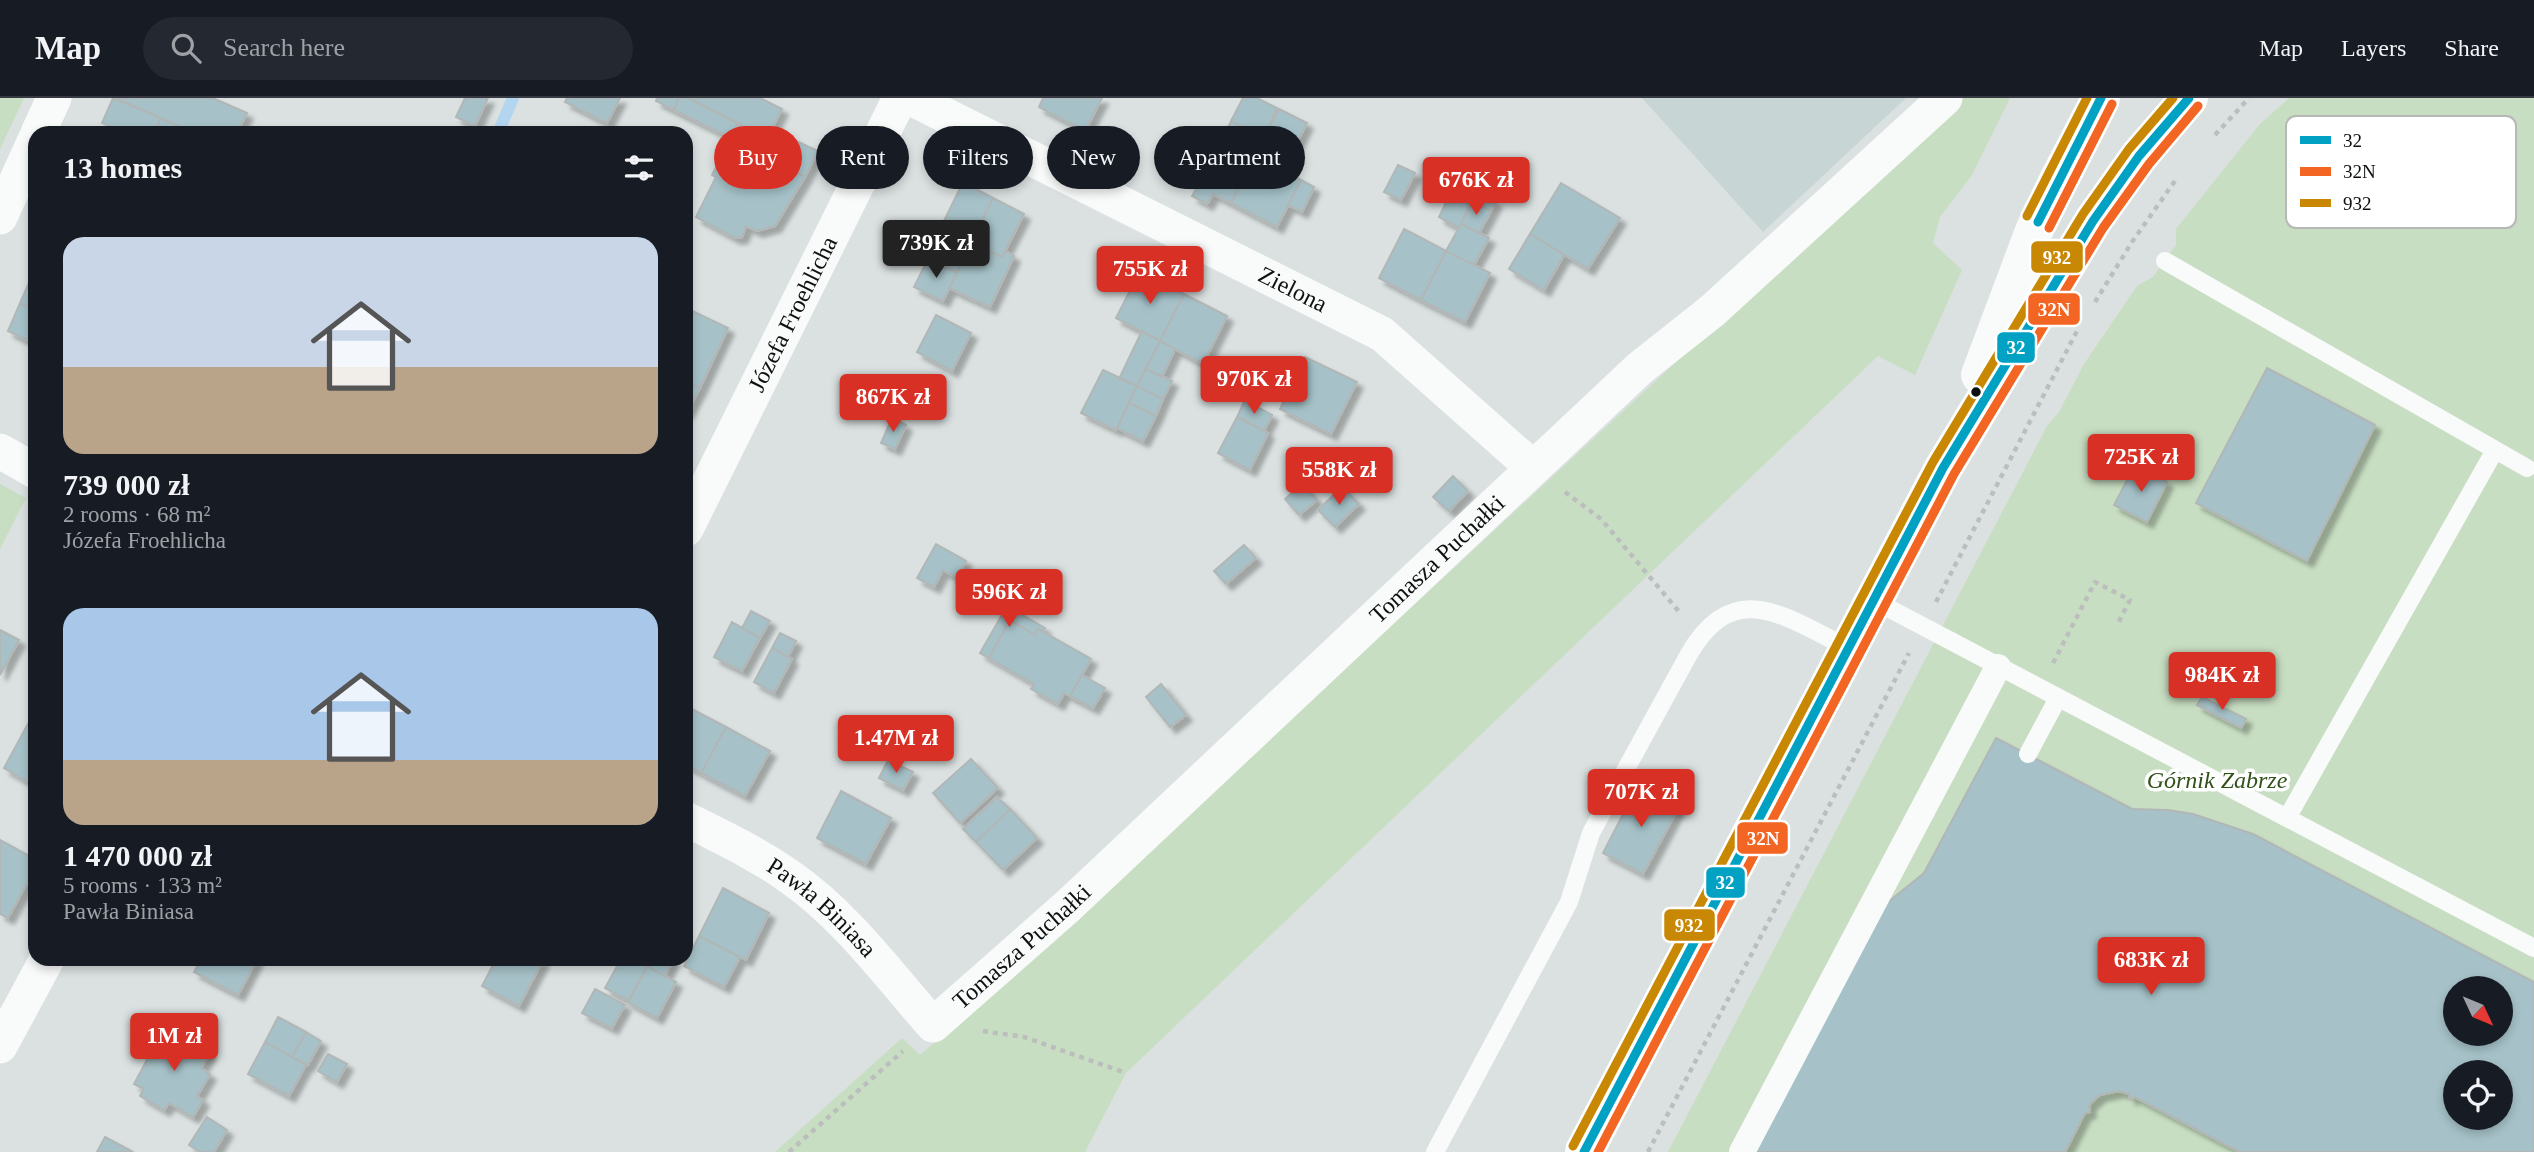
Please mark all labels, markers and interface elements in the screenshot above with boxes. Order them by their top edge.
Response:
search box [143,17,633,80]
icon: search [167,29,205,67]
text: Map [35,30,101,66]
text: Search here [223,33,345,62]
text: Map [2259,35,2303,61]
text: Layers [2341,35,2406,61]
text: Share [2444,35,2499,61]
legend [2286,116,2516,228]
chip: Buy [714,126,802,189]
chip: Rent [816,126,909,189]
chip: Filters [923,126,1033,189]
chip: New [1047,126,1140,189]
chip: Apartment [1154,126,1305,189]
text: 32 [2343,130,2362,151]
icon: filters [620,149,658,187]
text: 13 homes [63,151,182,184]
pin: 676K zł [1411,158,1541,217]
text: 32N [2343,161,2376,182]
text: 676K zł [1439,167,1513,192]
text: 932 [2343,193,2372,214]
pin: 739K zł [871,220,1001,280]
text: 739K zł [899,230,973,255]
street label: Józefa Froehlicha [743,232,842,396]
line badge: 932 [2030,240,2084,274]
pin: 755K zł [1085,246,1215,306]
text: 932 [2043,247,2071,268]
text: 755K zł [1113,256,1187,281]
street label: Zielona [1254,261,1332,317]
icon: home [298,283,424,409]
line badge: 32N [2027,292,2081,326]
text: 32N [2038,299,2071,320]
line badge: 32 [1996,331,2036,364]
text: 32 [2007,337,2026,358]
pin: 970K zł [1189,356,1319,416]
text: 970K zł [1217,366,1291,391]
pin: 867K zł [828,374,958,434]
text: 867K zł [856,384,930,409]
unlabelled marker [1969,385,1983,399]
pin: 725K zł [2076,434,2206,494]
text: 725K zł [2104,444,2178,469]
pin: 558K zł [1274,448,1404,507]
text: 558K zł [1302,457,1376,482]
text: 739 000 zł [63,468,190,501]
street label: Tomasza Puchałki [1364,489,1510,628]
text: 2 rooms · 68 m² [63,502,210,527]
text: Józefa Froehlicha [63,528,226,553]
pin: 596K zł [944,570,1074,629]
text: 596K zł [972,579,1046,604]
pin: 984K zł [2157,652,2287,712]
icon: home [298,654,424,780]
text: 984K zł [2185,662,2259,687]
pin: 1.47M zł [824,716,968,775]
text: 1.47M zł [854,725,938,750]
park label: Górnik Zabrze [2147,767,2288,793]
pin: 707K zł [1576,770,1706,829]
text: 707K zł [1604,779,1678,804]
line badge: 32N [1736,821,1789,855]
text: 32N [1747,828,1780,849]
text: 1 470 000 zł [63,839,212,872]
street label: Pawła Biniasa [763,852,882,962]
line badge: 32 [1705,866,1746,899]
text: 32 [1716,872,1735,893]
text: 5 rooms · 133 m² [63,873,222,898]
street label: Tomasza Puchałki [948,879,1096,1014]
text: Pawła Biniasa [63,899,194,924]
line badge: 932 [1663,908,1716,942]
text: 932 [1675,915,1703,936]
pin: 683K zł [2086,937,2216,997]
text: 683K zł [2114,947,2188,972]
north arrow [2443,976,2513,1046]
map controls [2443,976,2513,1130]
pin: 1M zł [125,1014,223,1073]
text: 1M zł [146,1023,202,1048]
button: locate [2443,1060,2513,1130]

